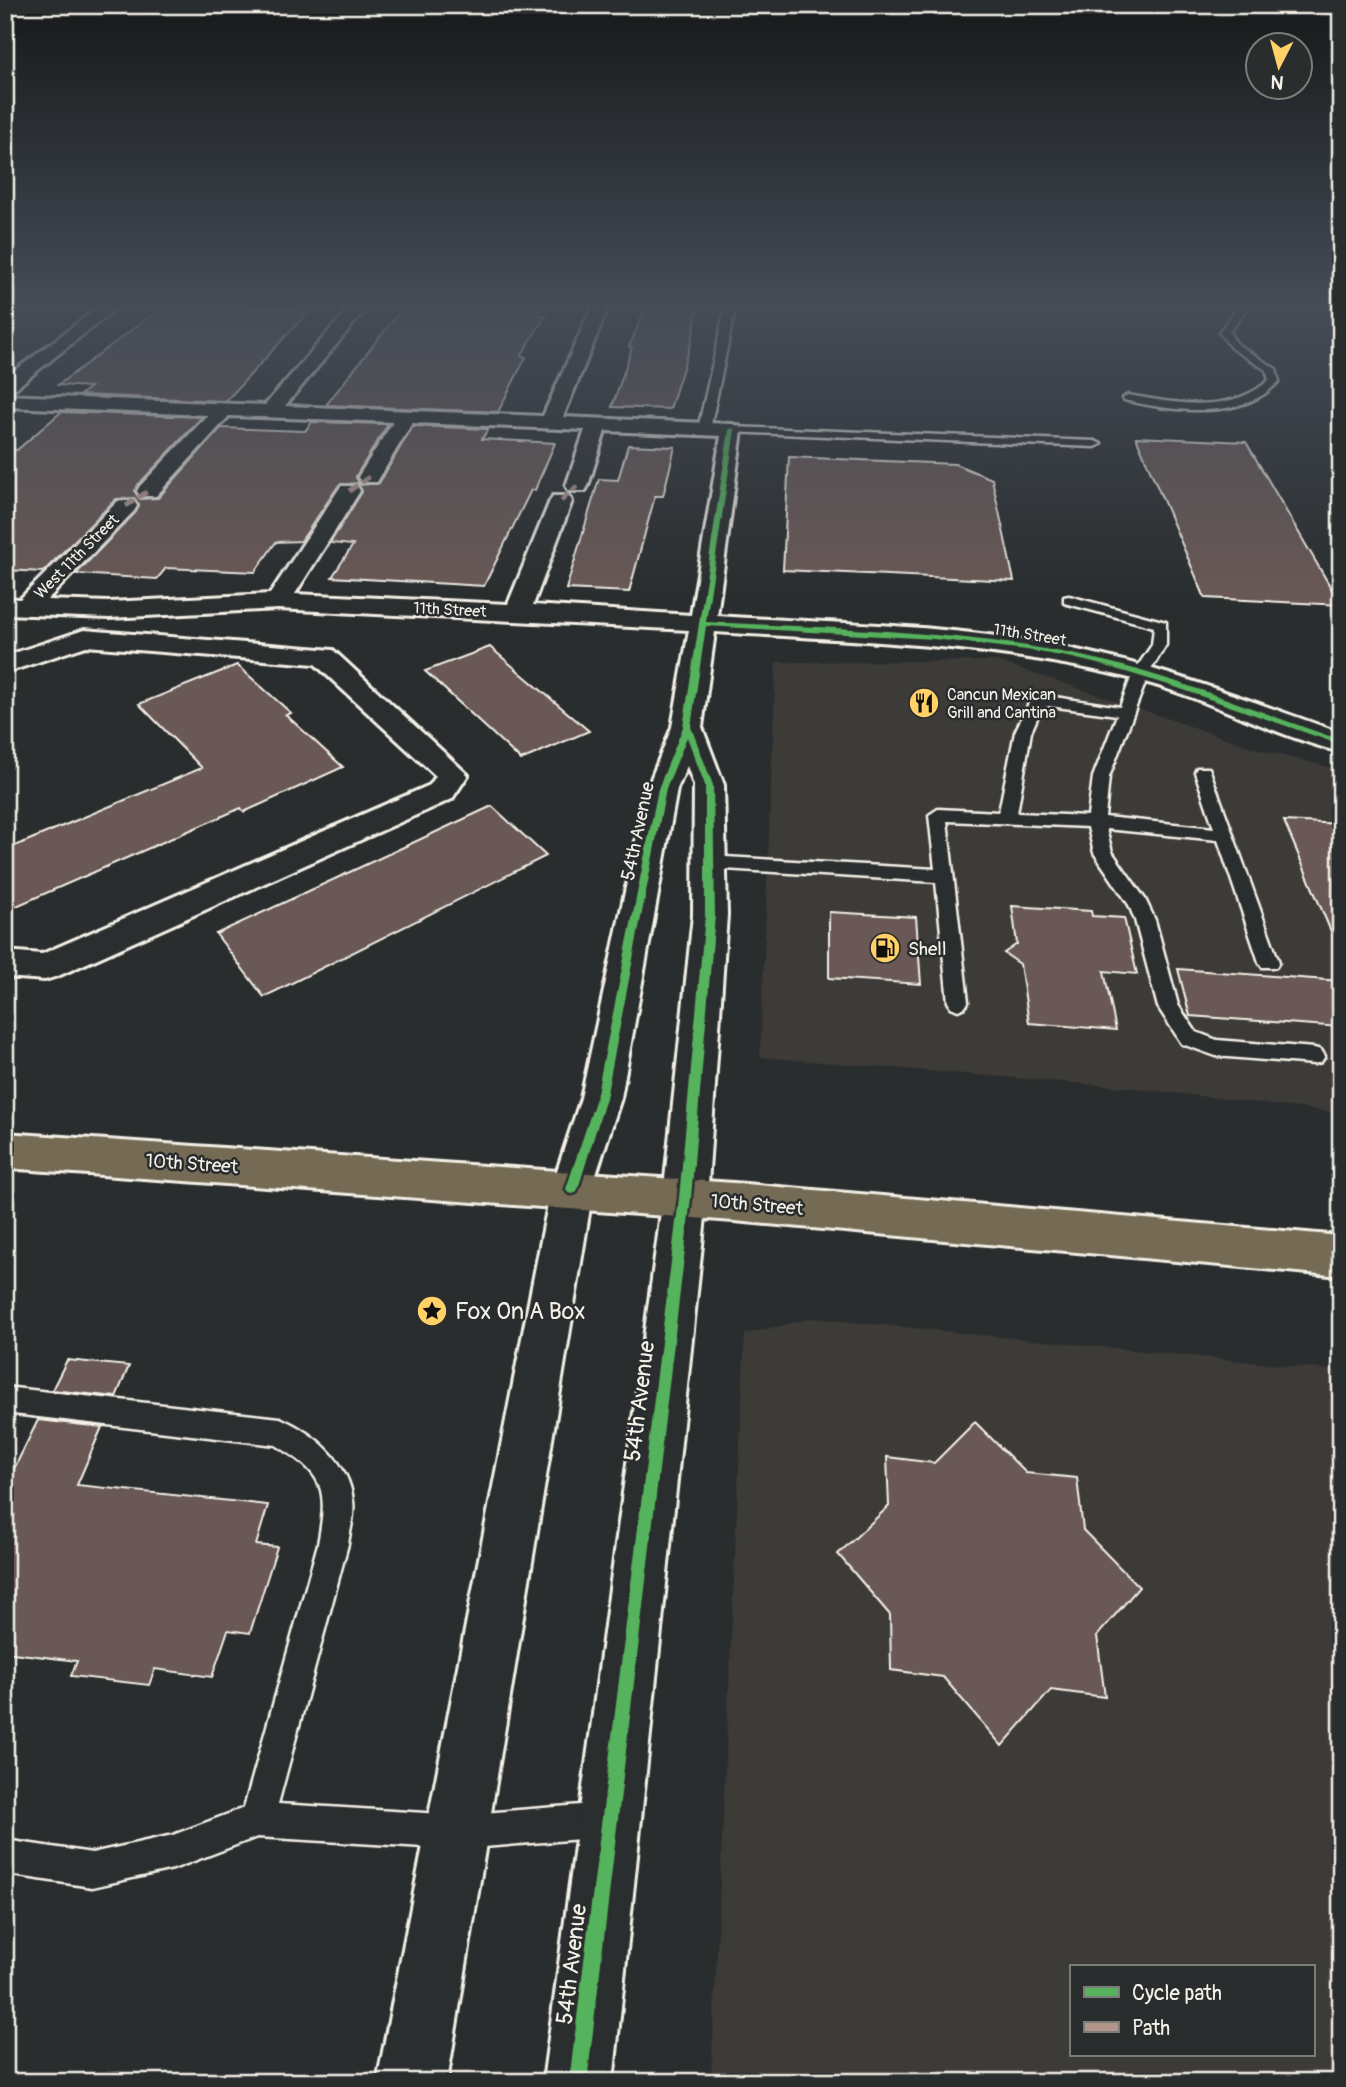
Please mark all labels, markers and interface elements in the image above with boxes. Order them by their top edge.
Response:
north arrow [1244,32,1314,102]
text: N [1270,69,1285,95]
street label: West 11th Street [30,510,124,603]
street label: 11th Street [413,598,488,622]
street label: 11th Street [992,619,1068,651]
place label: Cancun Mexican Grill and Cantina [947,685,1056,723]
restaurant icon: Cancun Mexican Grill and Cantina [907,686,941,720]
street label: 54th Avenue [616,779,660,883]
fuel station icon: Shell [868,931,902,965]
place label: Shell [908,937,946,961]
street label: 10th Street [145,1149,239,1179]
street label: 10th Street [710,1189,804,1221]
place icon: Fox On A Box [415,1294,449,1328]
place label: Fox On A Box [455,1297,585,1326]
street label: 54th Avenue [618,1338,661,1463]
street label: 54th Avenue [550,1901,593,2026]
legend [1070,1965,1314,2056]
text: Cycle path [1132,1980,1222,2007]
text: Path [1132,2015,1170,2042]

